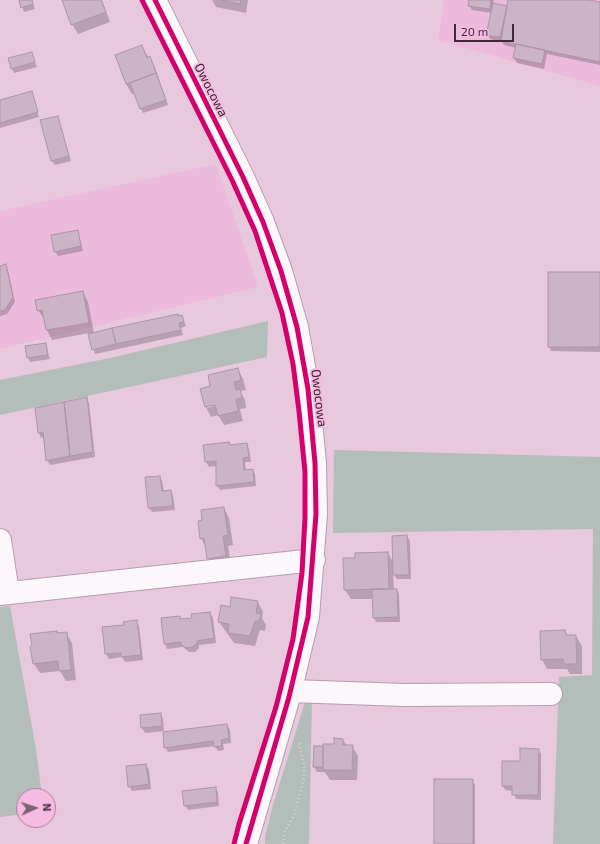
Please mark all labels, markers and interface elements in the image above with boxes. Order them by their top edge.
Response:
scale bar [456,16,516,42]
text: 20 m [461,24,488,38]
street label: Owocowa [191,61,231,119]
street label: Owocowa [308,368,330,428]
north arrow [16,788,56,828]
text: N [41,803,54,812]

